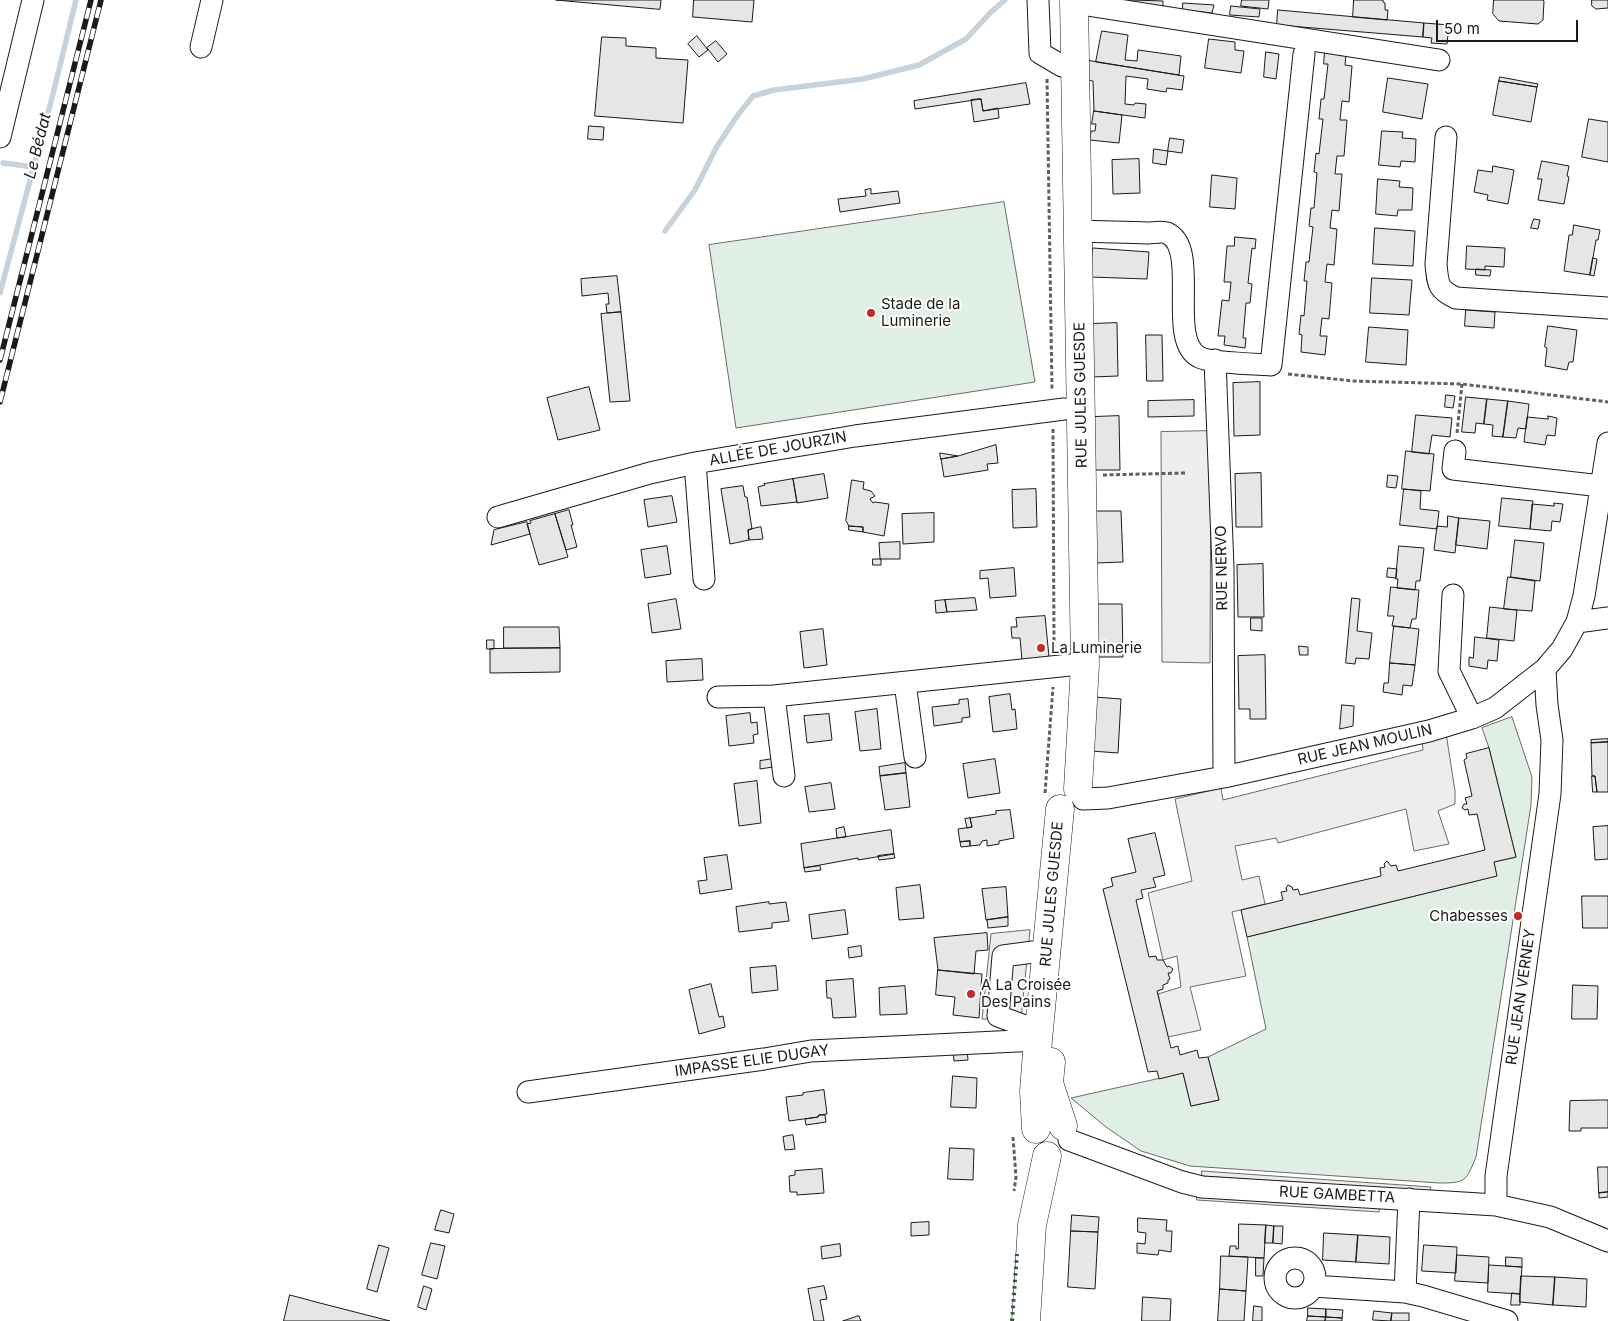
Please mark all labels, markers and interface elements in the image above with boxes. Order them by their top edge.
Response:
scale bar [1438,10,1580,42]
text: 50 m [1444,19,1480,38]
water label: Le Bédat [21,111,55,181]
place label: Stade de la Luminerie [881,295,960,330]
marker: Stade de la Luminerie [865,307,877,319]
street label: RUE JULES GUESDE [1071,322,1091,468]
street label: ALLÉE DE JOURZIN [708,428,848,470]
street label: RUE NERVO [1212,525,1232,611]
place label: La Luminerie [1051,639,1142,657]
marker: La Luminerie [1035,642,1047,654]
street label: RUE JEAN MOULIN [1296,721,1434,769]
street label: RUE JULES GUESDE [1037,821,1067,967]
place label: Chabesses [1429,907,1508,925]
marker: Chabesses [1512,910,1524,922]
street label: RUE JEAN VERNEY [1503,928,1539,1066]
place label: A La Croisée Des Pains [981,976,1071,1011]
marker: A La Croisée Des Pains [965,988,977,1000]
street label: IMPASSE ELIE DUGAY [674,1041,830,1081]
street label: RUE GAMBETTA [1279,1183,1395,1207]

